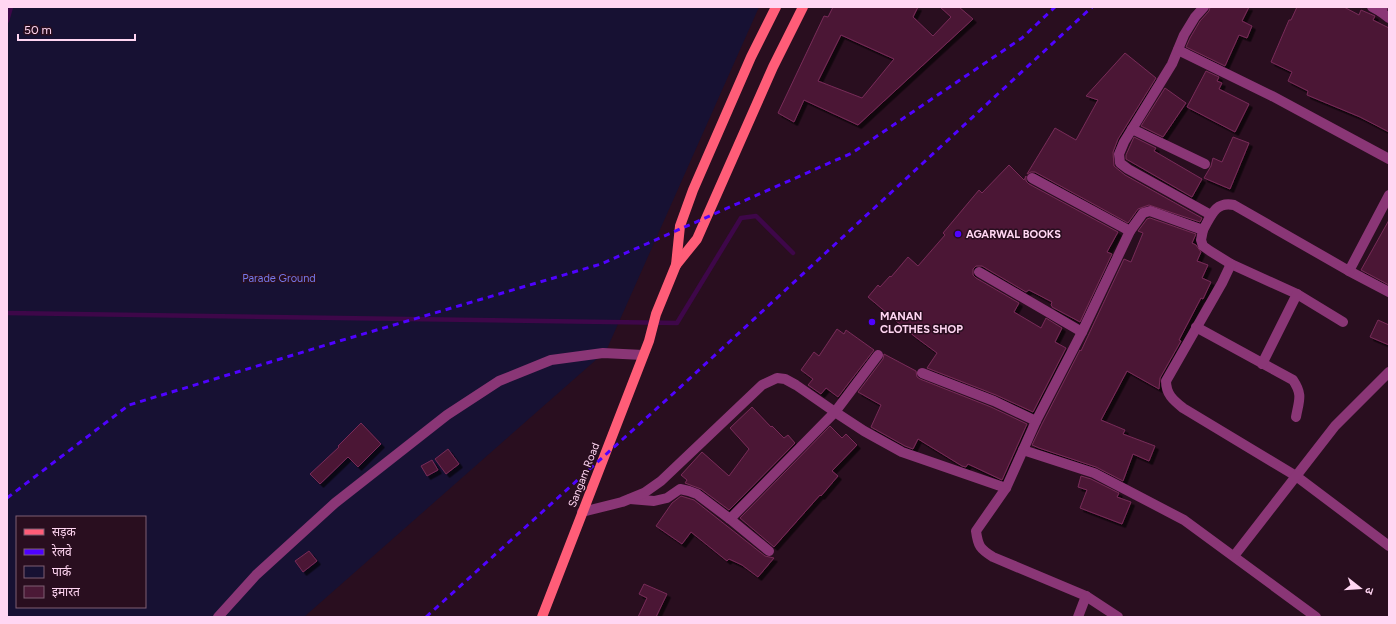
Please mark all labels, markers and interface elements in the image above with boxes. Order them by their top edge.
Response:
scale bar [18,16,135,42]
text: 50 m [24,23,52,37]
place label: AGARWAL BOOKS [966,228,1061,241]
marker: AGARWAL BOOKS [953,229,963,239]
park label: Parade Ground [242,272,316,285]
place label: MANAN CLOTHES SHOP [880,310,963,336]
marker: MANAN CLOTHES SHOP [867,317,877,327]
street label: Sangam Road [566,441,602,509]
legend [16,516,146,608]
text: सड़क [52,525,77,539]
text: रेलवे [52,544,72,559]
text: पार्क [52,565,72,579]
north arrow [1340,568,1380,608]
text: इमारत [52,585,81,599]
text: उ [1362,586,1376,596]

